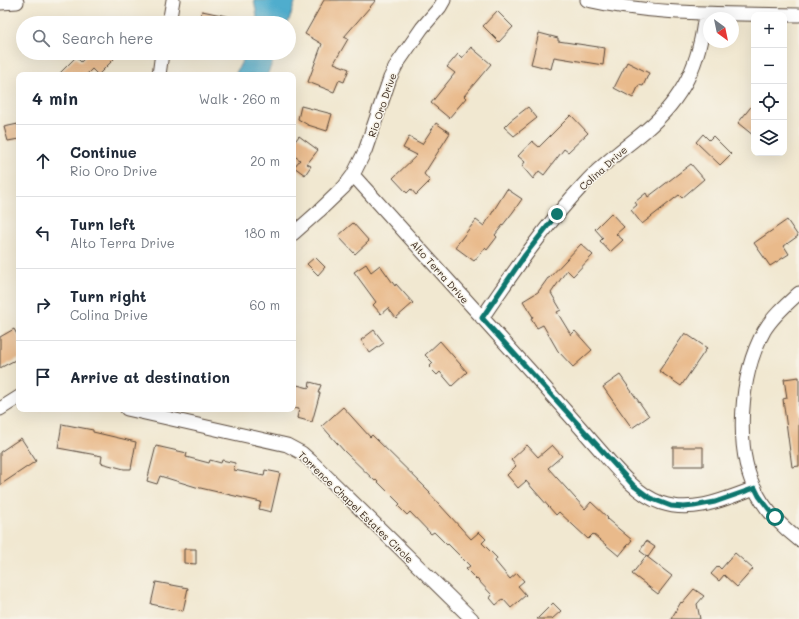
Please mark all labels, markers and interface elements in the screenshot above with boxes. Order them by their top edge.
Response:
north arrow [703,12,739,48]
map controls [751,12,787,156]
button: + [751,12,787,48]
search box [16,16,296,60]
icon: search [30,27,52,49]
text: Search here [62,28,153,48]
button: − [751,48,787,84]
street label: Rio Oro Drive [364,71,400,139]
button: locate [751,84,787,120]
text: 4 min [32,87,78,109]
text: Walk · 260 m [199,90,280,107]
button: layers [751,120,787,156]
text: Continue [70,142,137,162]
street label: Colina Drive [576,143,630,193]
icon: ahead [32,150,54,172]
text: 20 m [250,152,280,169]
text: Rio Oro Drive [70,162,157,179]
route end [548,205,566,223]
text: Turn left [70,214,135,234]
icon: left [32,222,54,244]
text: 180 m [244,224,280,241]
text: Alto Terra Drive [70,234,175,251]
street label: Alto Terra Drive [408,237,472,307]
text: Turn right [70,286,147,306]
icon: right [32,294,54,316]
text: 60 m [250,296,280,313]
text: Colina Drive [70,306,148,323]
icon: arrive [32,366,54,388]
text: Arrive at destination [70,367,230,387]
street label: Torrence Chapel Estates Circle [295,448,417,566]
route start [766,508,784,526]

